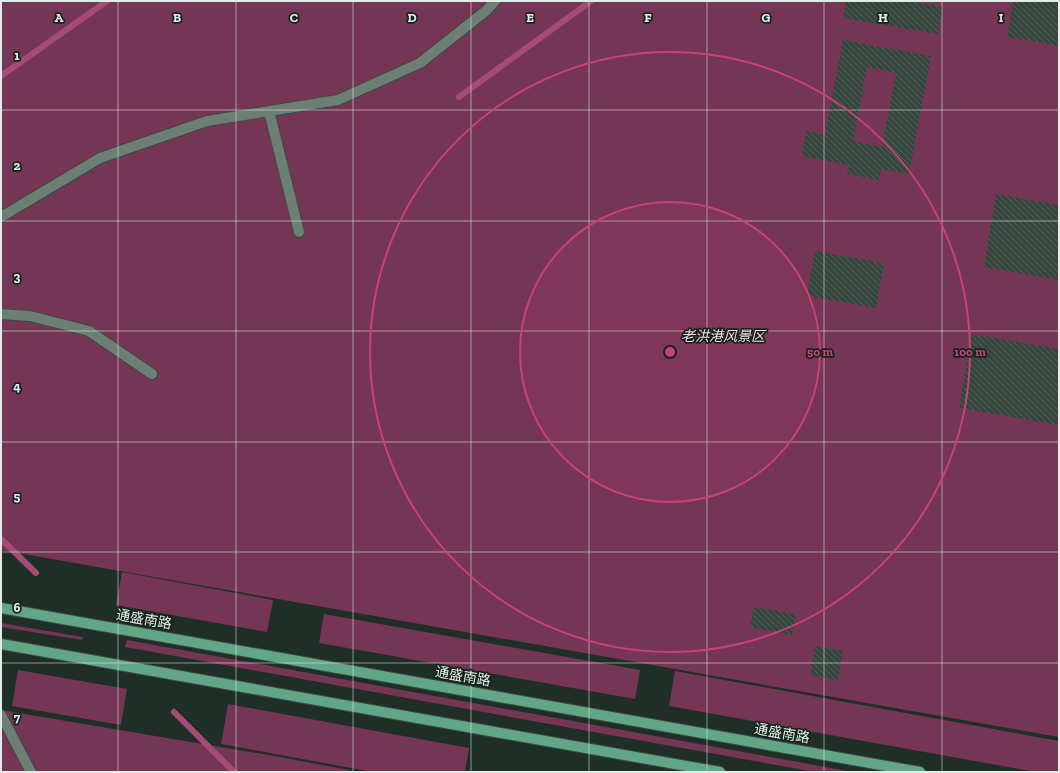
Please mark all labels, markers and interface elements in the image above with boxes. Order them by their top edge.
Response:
text: A [55,10,64,25]
text: B [173,10,181,25]
text: C [290,10,298,25]
text: D [407,10,417,25]
text: E [526,10,534,25]
text: F [644,10,652,25]
text: G [762,10,771,25]
text: H [878,10,888,25]
text: I [999,10,1004,25]
text: 1 [14,48,20,63]
text: 2 [14,158,21,173]
text: 3 [14,269,21,284]
park label: 老洪港风景区 [681,328,767,345]
centre of rings [663,345,677,359]
text: 50 m [807,345,833,359]
text: 100 m [954,345,986,359]
text: 4 [13,379,21,394]
text: 5 [14,489,21,504]
text: 6 [14,600,21,615]
street label: 通盛南路 [115,606,173,633]
street label: 通盛南路 [434,663,492,690]
text: 7 [14,710,21,725]
street label: 通盛南路 [753,720,811,747]

